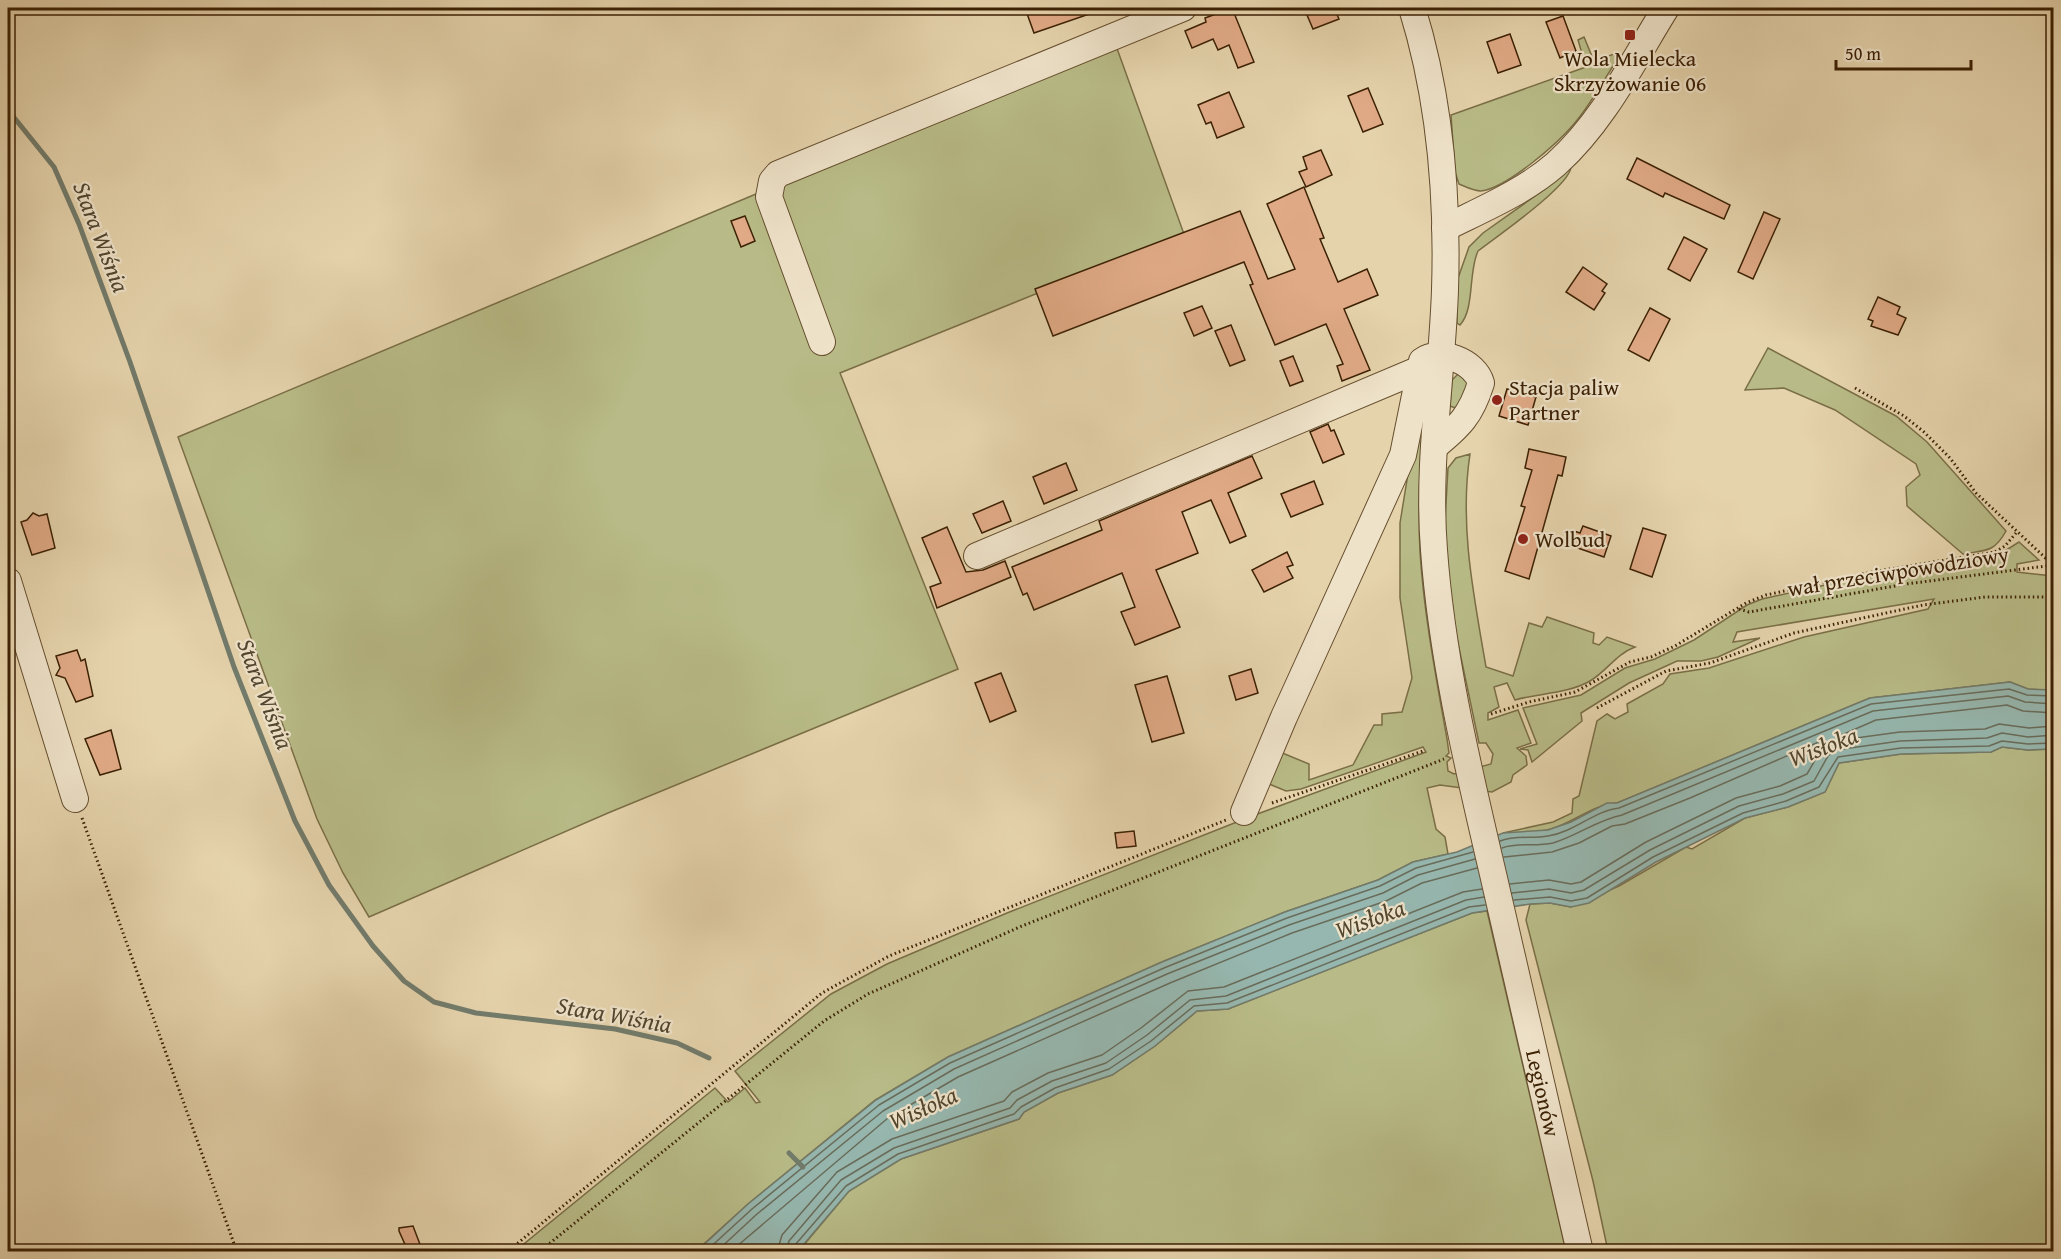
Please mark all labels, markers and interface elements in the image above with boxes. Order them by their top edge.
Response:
marker: Wola Mielecka Skrzyżowanie 06 [1623,28,1637,42]
scale bar [1836,33,1971,71]
text: 50 m [1845,40,1881,67]
place label: Wola Mielecka Skrzyżowanie 06 [1554,42,1706,99]
water label: Stara Wiśnia [64,176,139,297]
place label: Stacja paliw Partner [1509,371,1619,428]
marker: Stacja paliw Partner [1490,393,1504,407]
place label: Wolbud [1535,523,1606,555]
marker: Wolbud [1516,532,1530,546]
street label: wał przeciwpowodziowy [1785,538,2011,604]
water label: Stara Wiśnia [228,633,303,754]
water label: Wisłoka [1783,717,1863,776]
water label: Wisłoka [1330,890,1410,947]
water label: Stara Wiśnia [554,987,674,1042]
street label: Legionów [1518,1046,1569,1140]
water label: Wisłoka [883,1077,963,1138]

